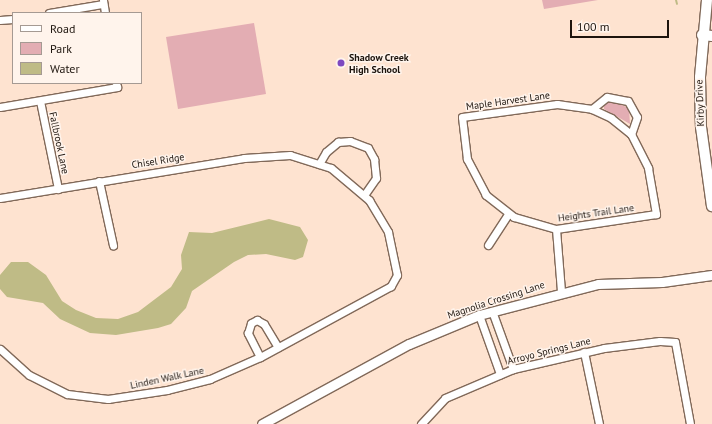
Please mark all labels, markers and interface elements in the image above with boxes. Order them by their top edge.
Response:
legend [12,12,142,84]
scale bar [572,12,671,38]
text: 100 m [577,19,610,34]
text: Road [50,21,75,36]
text: Park [50,41,72,56]
place label: Shadow Creek High School [349,51,409,74]
marker: Shadow Creek High School [336,58,346,68]
text: Water [50,61,80,76]
street label: Kirby Drive [693,79,707,127]
street label: Maple Harvest Lane [465,89,551,113]
street label: Fallbrook Lane [47,111,71,175]
street label: Chisel Ridge [131,151,185,171]
street label: Heights Trail Lane [557,202,635,224]
street label: Magnolia Crossing Lane [446,279,546,321]
street label: Arroyo Springs Lane [506,335,592,367]
street label: Linden Walk Lane [129,364,205,392]

